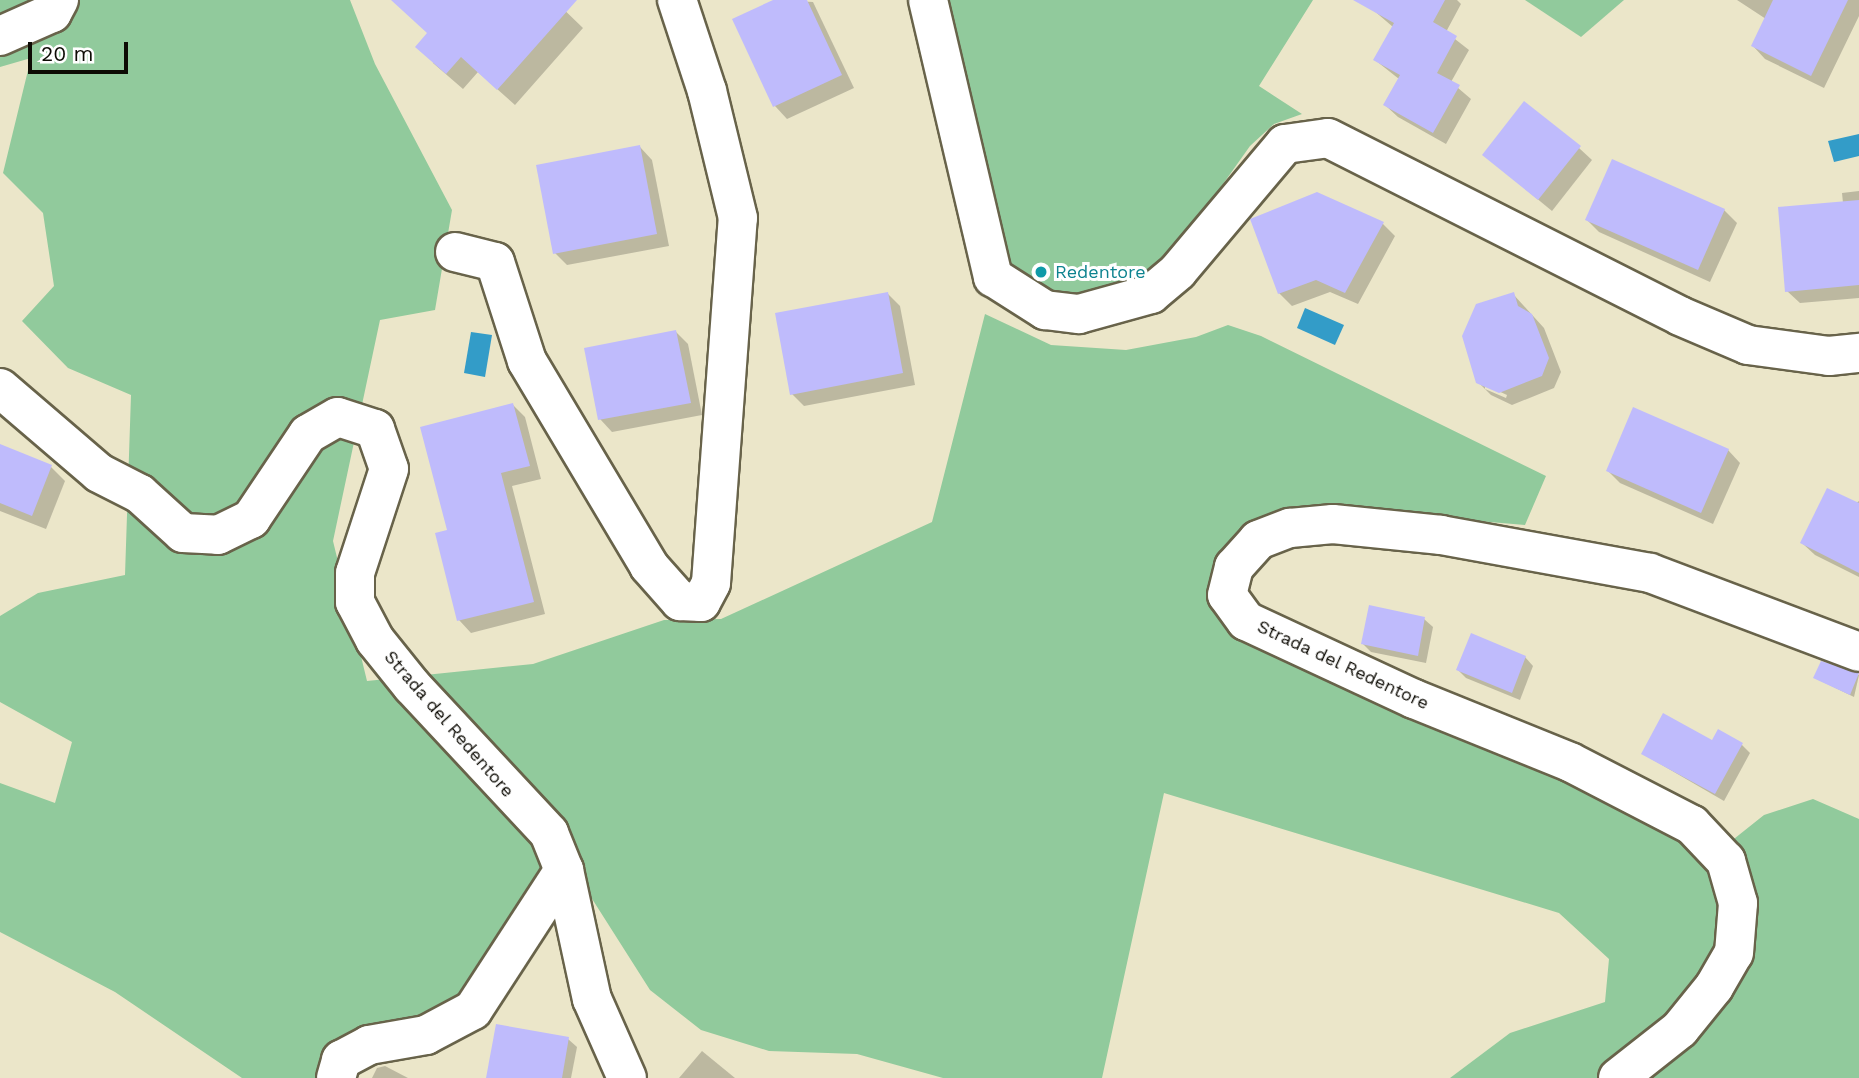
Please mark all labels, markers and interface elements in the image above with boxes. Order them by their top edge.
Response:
scale bar [32,28,131,72]
text: 20 m [41,41,93,66]
place label: Redentore [1055,261,1146,283]
marker: Redentore [1033,264,1049,280]
street label: Strada del Redentore [1253,616,1433,714]
street label: Strada del Redentore [379,646,519,802]

